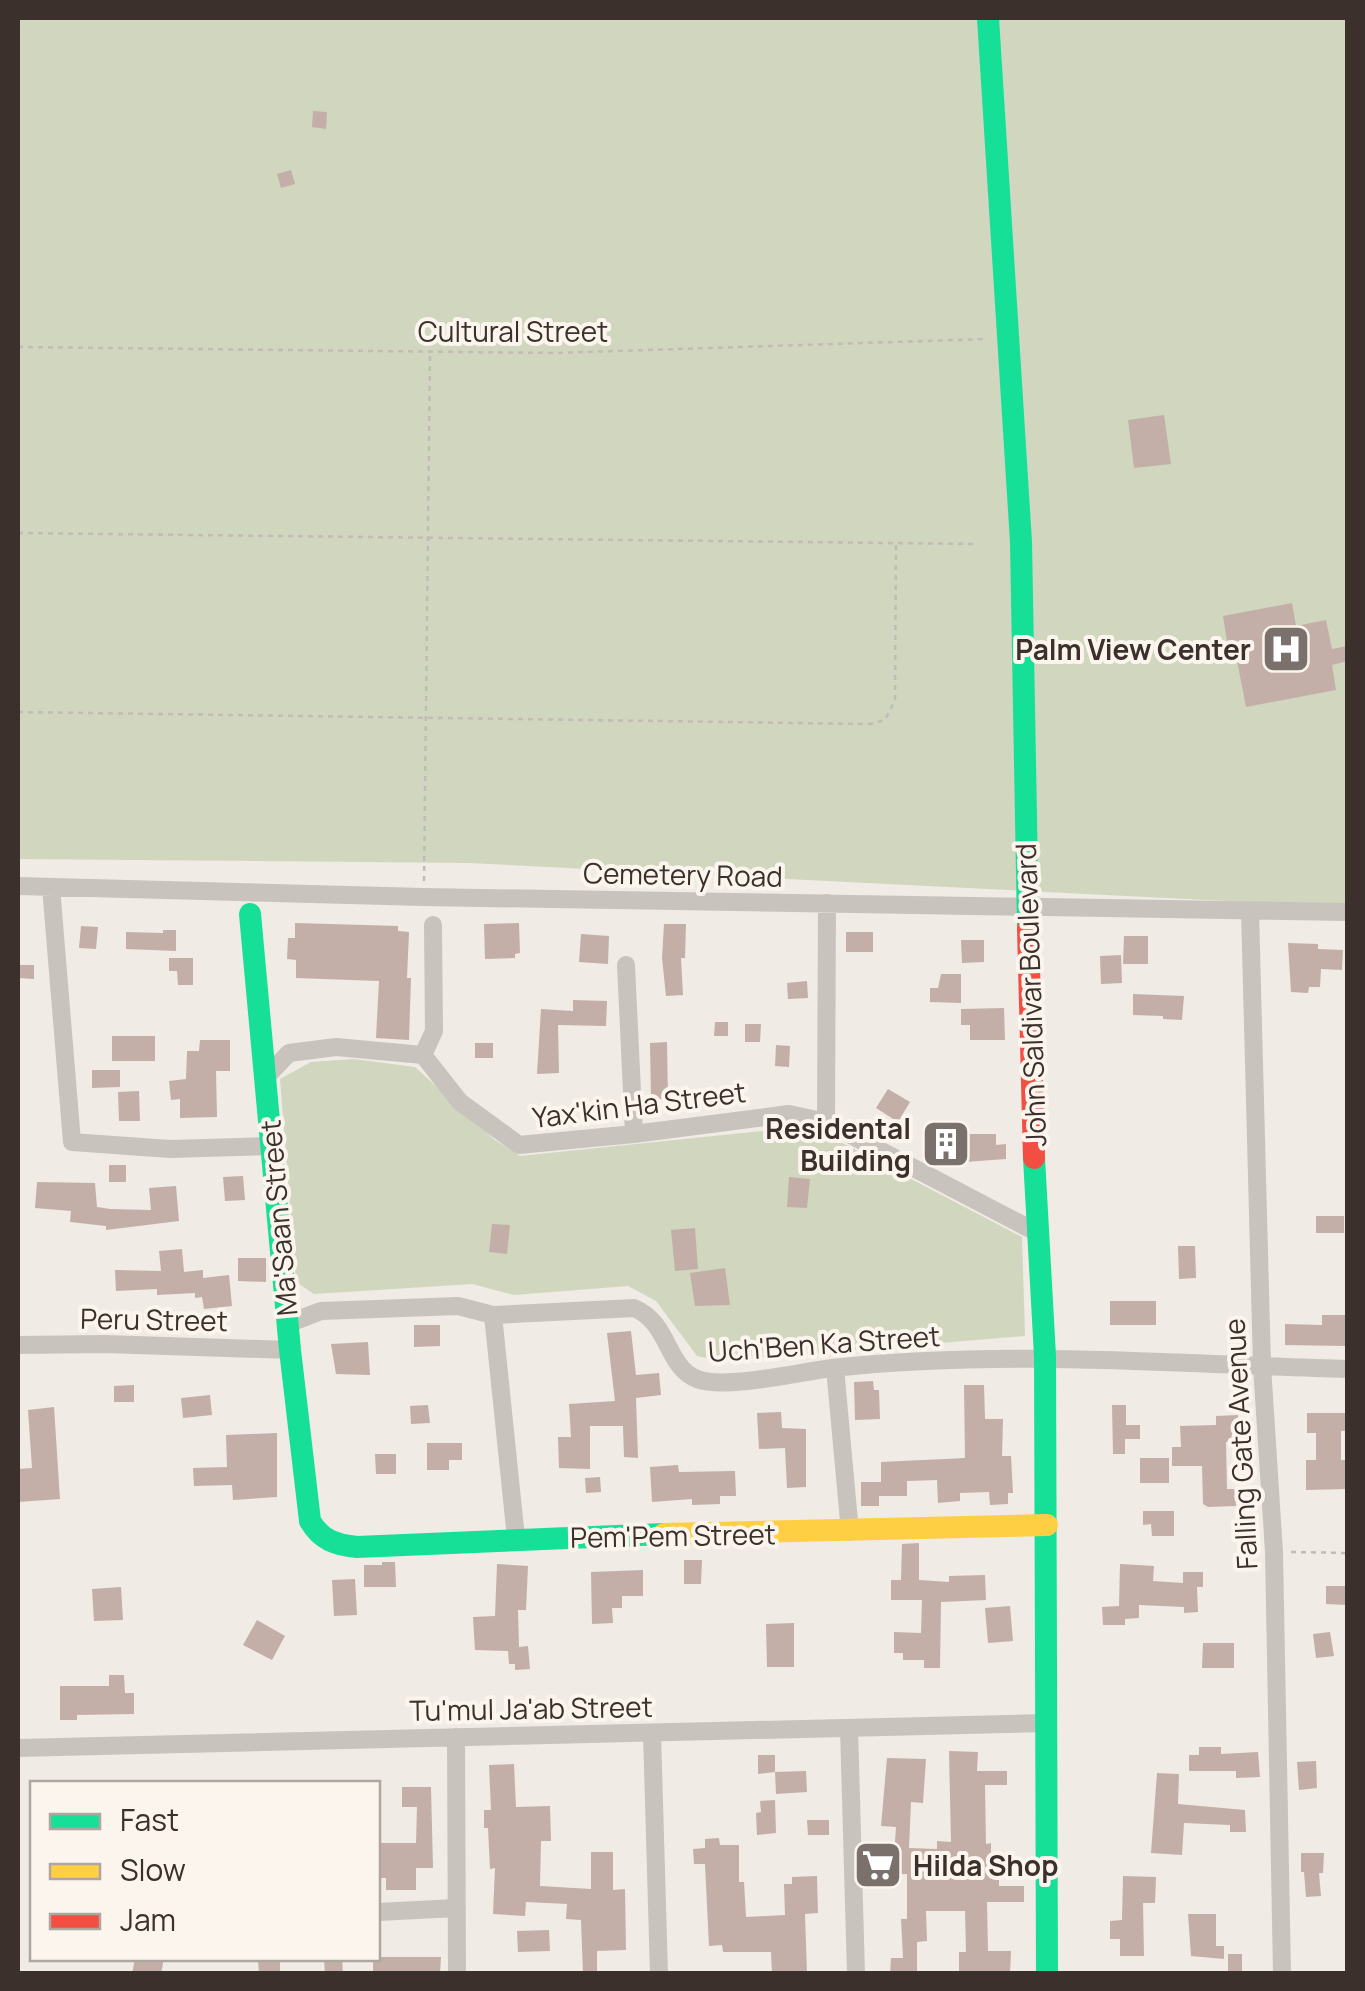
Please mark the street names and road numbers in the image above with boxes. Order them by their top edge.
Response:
street label: Cultural Street [418,312,608,350]
street label: John Saldivar Boulevard [1006,843,1054,1147]
street label: Cemetery Road [583,853,783,895]
street label: Yax'kin Ha Street [530,1072,748,1136]
street label: Ma'Saan Street [250,1118,306,1318]
street label: Peru Street [80,1299,228,1339]
street label: Uch'Ben Ka Street [707,1316,941,1370]
street label: Falling Gate Avenue [1214,1318,1266,1570]
street label: Pem'Pem Street [570,1514,776,1556]
street label: Tu'mul Ja'ab Street [409,1687,653,1729]

